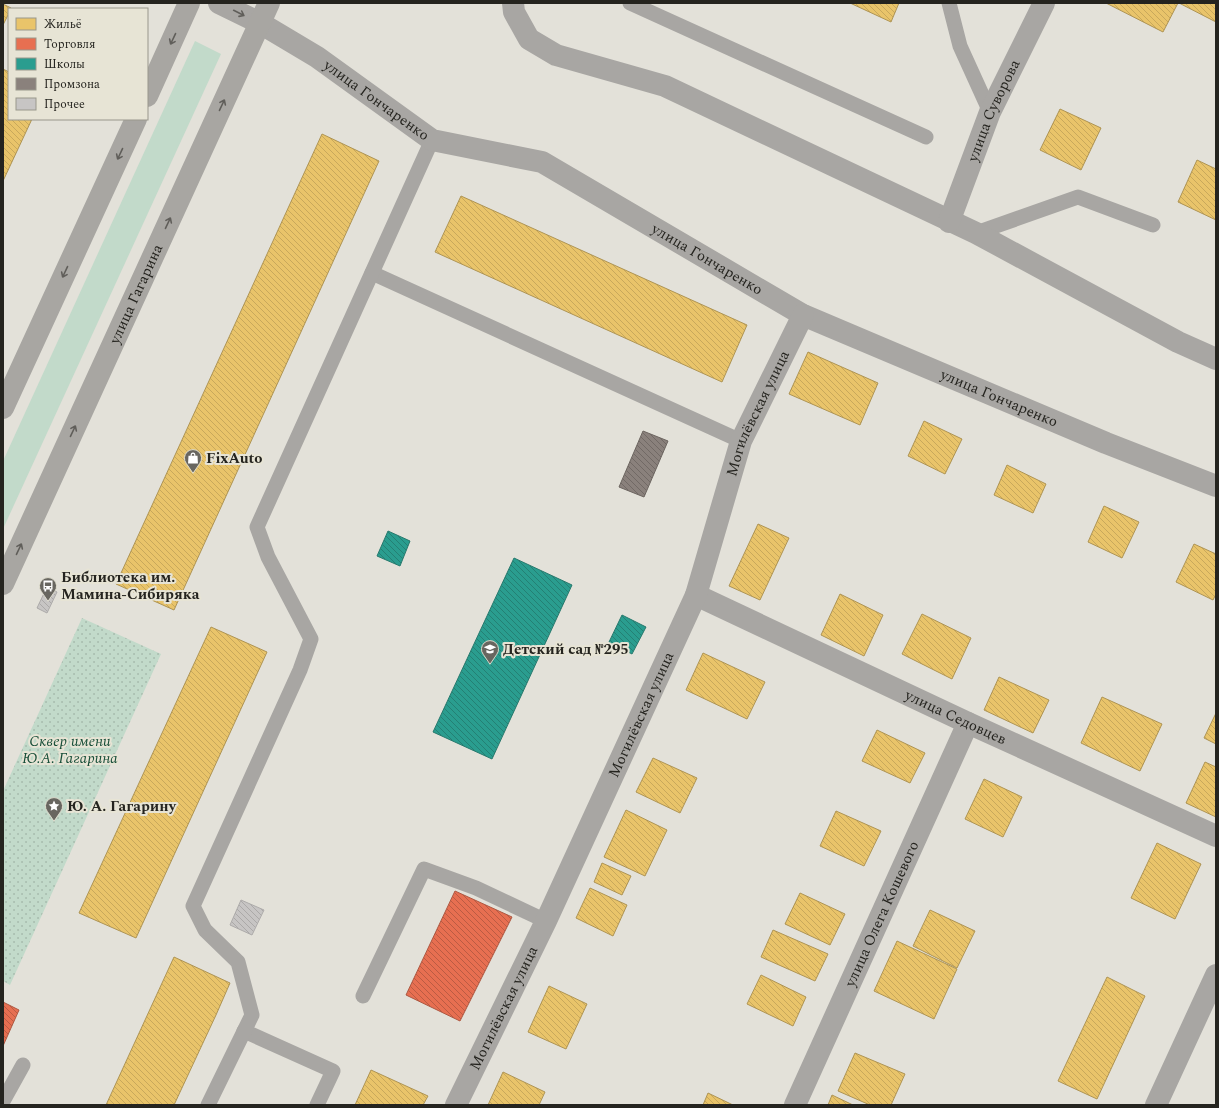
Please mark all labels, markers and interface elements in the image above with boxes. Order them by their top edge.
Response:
legend [8,8,148,120]
one-way arrow [233,10,245,17]
text: Жильё [44,15,82,34]
one-way arrow [169,32,176,44]
text: Торговля [44,35,95,54]
street label: улица Гончаренко [318,53,434,146]
text: Школы [44,55,85,74]
street label: улица Суворова [961,55,1026,166]
text: Промзона [44,75,100,94]
text: Прочее [44,95,85,114]
one-way arrow [219,100,226,112]
one-way arrow [116,148,123,160]
street label: улица Гончаренко [646,217,767,301]
one-way arrow [165,218,172,230]
street label: улица Гагарина [103,240,169,349]
one-way arrow [61,266,68,278]
street label: Могилёвская улица [720,346,796,479]
street label: улица Гончаренко [936,362,1062,433]
one-way arrow [70,425,77,437]
place label: FixAuto [206,447,263,470]
shop icon: FixAuto [183,448,203,473]
one-way arrow [16,543,23,555]
place label: Библиотека им. Мамина-Сибиряка [61,566,200,606]
bus stop icon: Библиотека им. Мамина-Сибиряка [38,576,58,601]
place label: Детский сад №295 [503,638,629,661]
school or university icon: Детский сад №295 [480,639,500,664]
street label: Могилёвская улица [602,647,680,781]
street label: улица Седовцев [900,683,1011,751]
park label: Сквер имени Ю.А. Гагарина [22,730,118,770]
place label: Ю. А. Гагарину [67,795,177,818]
place icon: Ю. А. Гагарину [44,796,64,821]
street label: улица Олега Кошевого [838,837,925,991]
street label: Могилёвская улица [463,941,544,1074]

